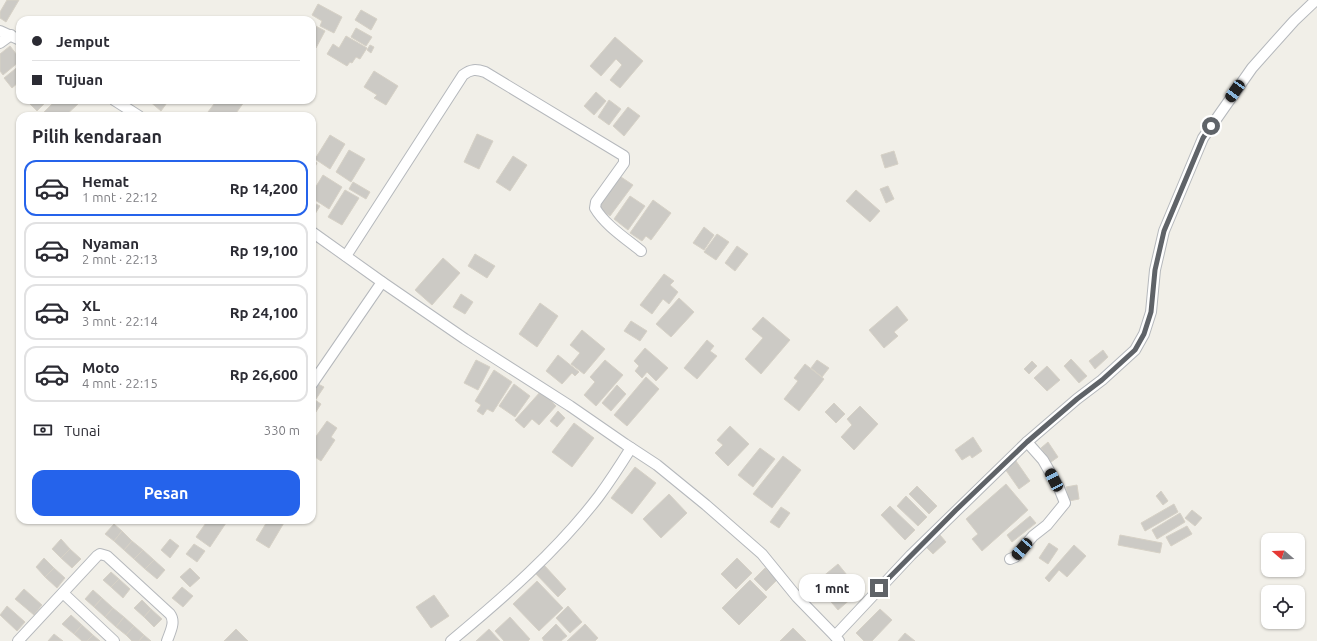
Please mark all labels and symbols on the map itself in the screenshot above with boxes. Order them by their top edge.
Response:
car [1223,78,1247,104]
route start [1202,117,1220,135]
car [1043,467,1065,493]
north arrow [1261,533,1305,577]
car [1010,536,1034,562]
callout: 1 mnt [799,574,865,602]
route end [870,579,888,597]

